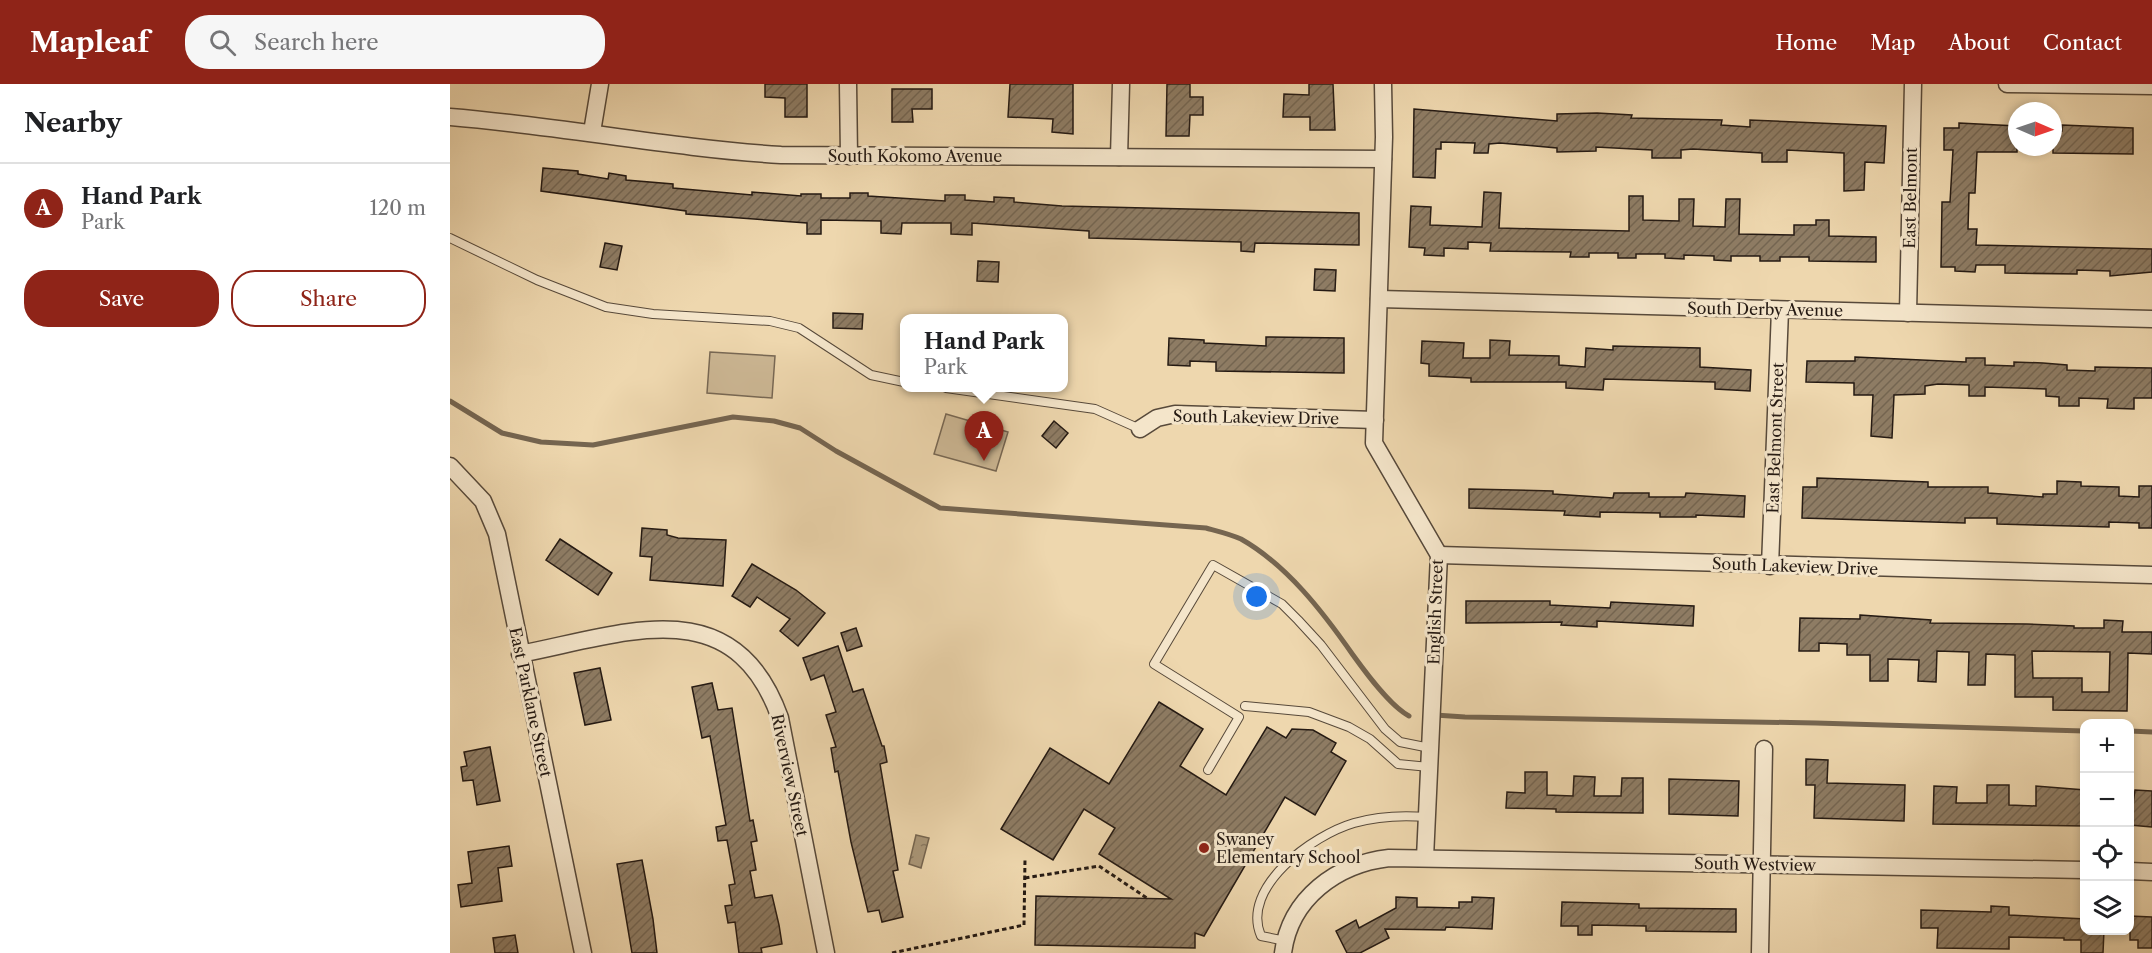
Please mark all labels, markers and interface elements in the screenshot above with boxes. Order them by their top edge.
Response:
search box [185,15,605,69]
text: Mapleaf [30,25,149,59]
icon: search [206,26,239,59]
text: Search here [254,29,379,56]
text: Home [1776,30,1837,55]
text: Map [1870,30,1915,55]
text: About [1948,30,2010,55]
text: Contact [2043,30,2122,55]
north arrow [2008,102,2062,156]
text: Nearby [24,107,122,139]
street label: South Kokomo Avenue [828,146,1002,166]
street label: East Belmont [1899,147,1921,249]
text: Hand Park [81,183,202,210]
text: A [36,196,51,220]
text: 120 m [369,196,426,220]
text: Park [81,210,124,234]
button: Save [24,270,219,327]
button: Share [231,270,426,327]
street label: South Derby Avenue [1687,298,1843,320]
popup [900,314,1068,392]
text: Hand Park [924,328,1044,355]
text: Park [924,355,967,379]
street label: East Belmont Street [1762,362,1788,514]
street label: South Lakeview Drive [1173,406,1339,428]
pin: A [964,412,1004,461]
street label: South Lakeview Drive [1712,553,1878,579]
street label: English Street [1423,558,1447,665]
your location [1242,582,1271,611]
street label: East Parklane Street [505,625,557,779]
street label: Riverview Street [767,712,813,838]
map controls [2080,719,2134,935]
button: + [2080,719,2134,773]
button: − [2080,773,2134,827]
button: locate [2080,827,2134,881]
place label: Swaney Elementary School [1216,829,1361,867]
marker: Swaney Elementary School [1197,841,1211,855]
street label: South Westview [1694,853,1817,875]
button: layers [2080,881,2134,935]

